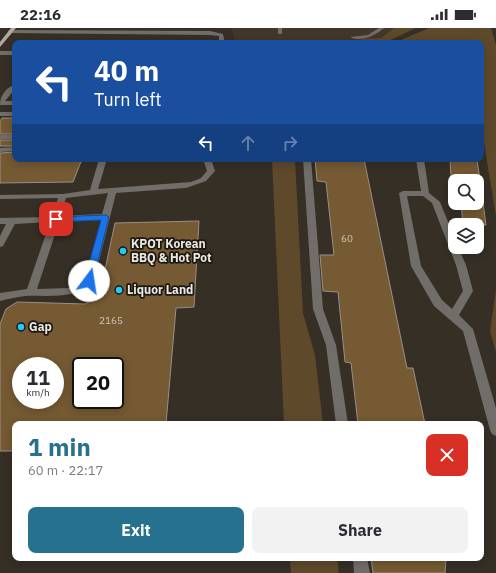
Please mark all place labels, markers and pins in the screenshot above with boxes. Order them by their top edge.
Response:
pin [39,202,73,236]
place label: KPOT Korean BBQ & Hot Pot [131,236,212,265]
marker: KPOT Korean BBQ & Hot Pot [118,246,128,256]
place label: Liquor Land [127,282,193,297]
marker: Liquor Land [114,285,124,295]
place label: Gap [29,319,52,334]
marker: Gap [16,322,26,332]

